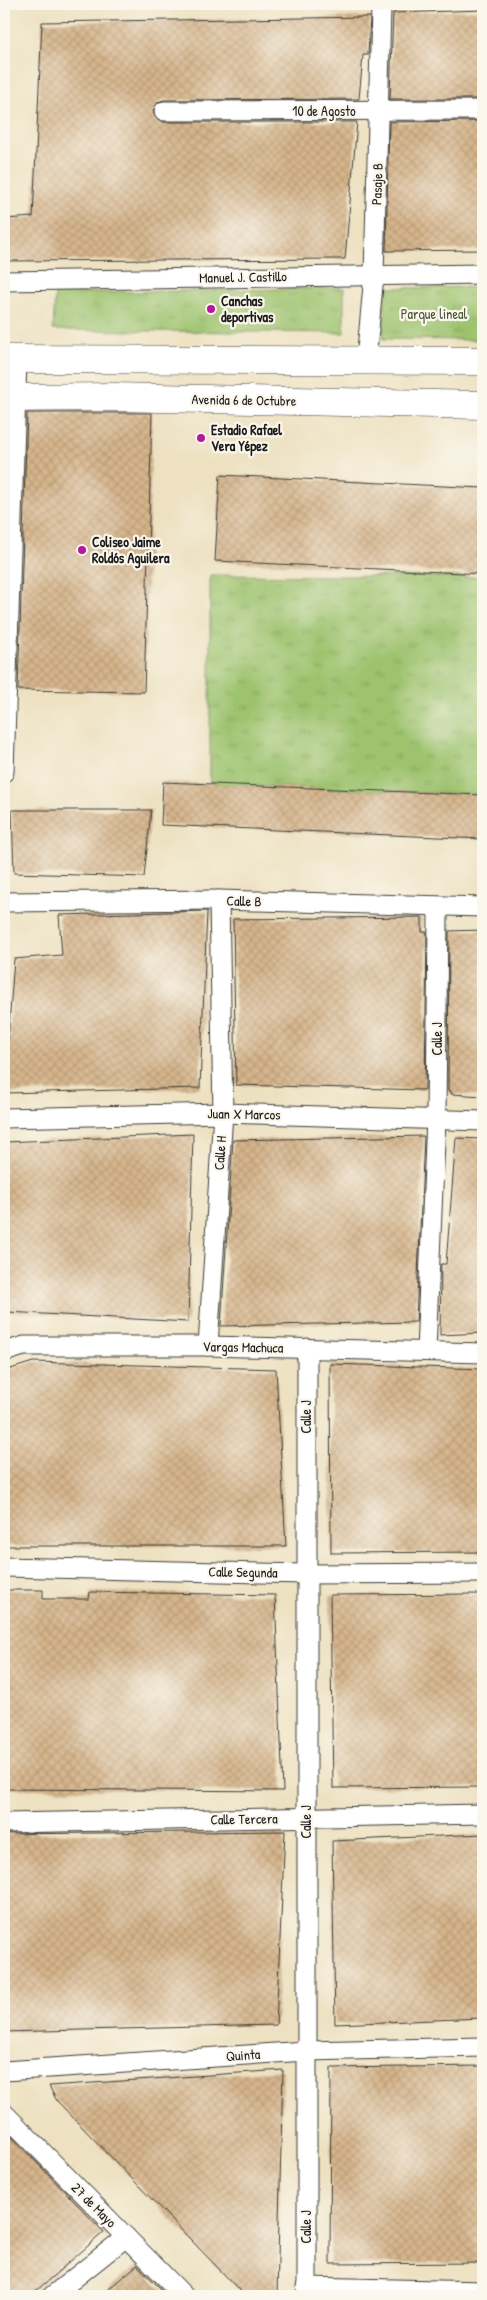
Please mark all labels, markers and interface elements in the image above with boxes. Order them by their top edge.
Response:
street label: 10 de Agosto [292,101,356,121]
street label: Pasaje B [366,163,388,205]
street label: Manuel J. Castillo [199,266,287,287]
place label: Canchas deportivas [221,291,274,328]
marker: Canchas deportivas [205,303,217,315]
park label: Parque lineal [401,304,467,324]
street label: Avenida 6 de Octubre [191,389,297,410]
place label: Estadio Rafael Vera Yépez [211,420,282,457]
marker: Estadio Rafael Vera Yépez [195,432,207,444]
place label: Coliseo Jaime Roldós Aguilera [92,532,170,569]
marker: Coliseo Jaime Roldós Aguilera [76,544,88,556]
street label: Calle B [226,890,262,911]
street label: Calle J [427,1022,446,1056]
street label: Juan X Marcos [207,1103,281,1124]
street label: Calle H [209,1135,230,1171]
street label: Vargas Machuca [202,1336,284,1358]
street label: Calle J [296,1400,315,1434]
street label: Calle Segunda [208,1561,278,1583]
street label: Calle J [296,1805,315,1839]
street label: Calle Tercera [210,1808,278,1829]
street label: Quinta [225,2044,261,2065]
street label: 27 de Mayo [67,2178,121,2232]
street label: Calle J [296,2210,315,2244]

